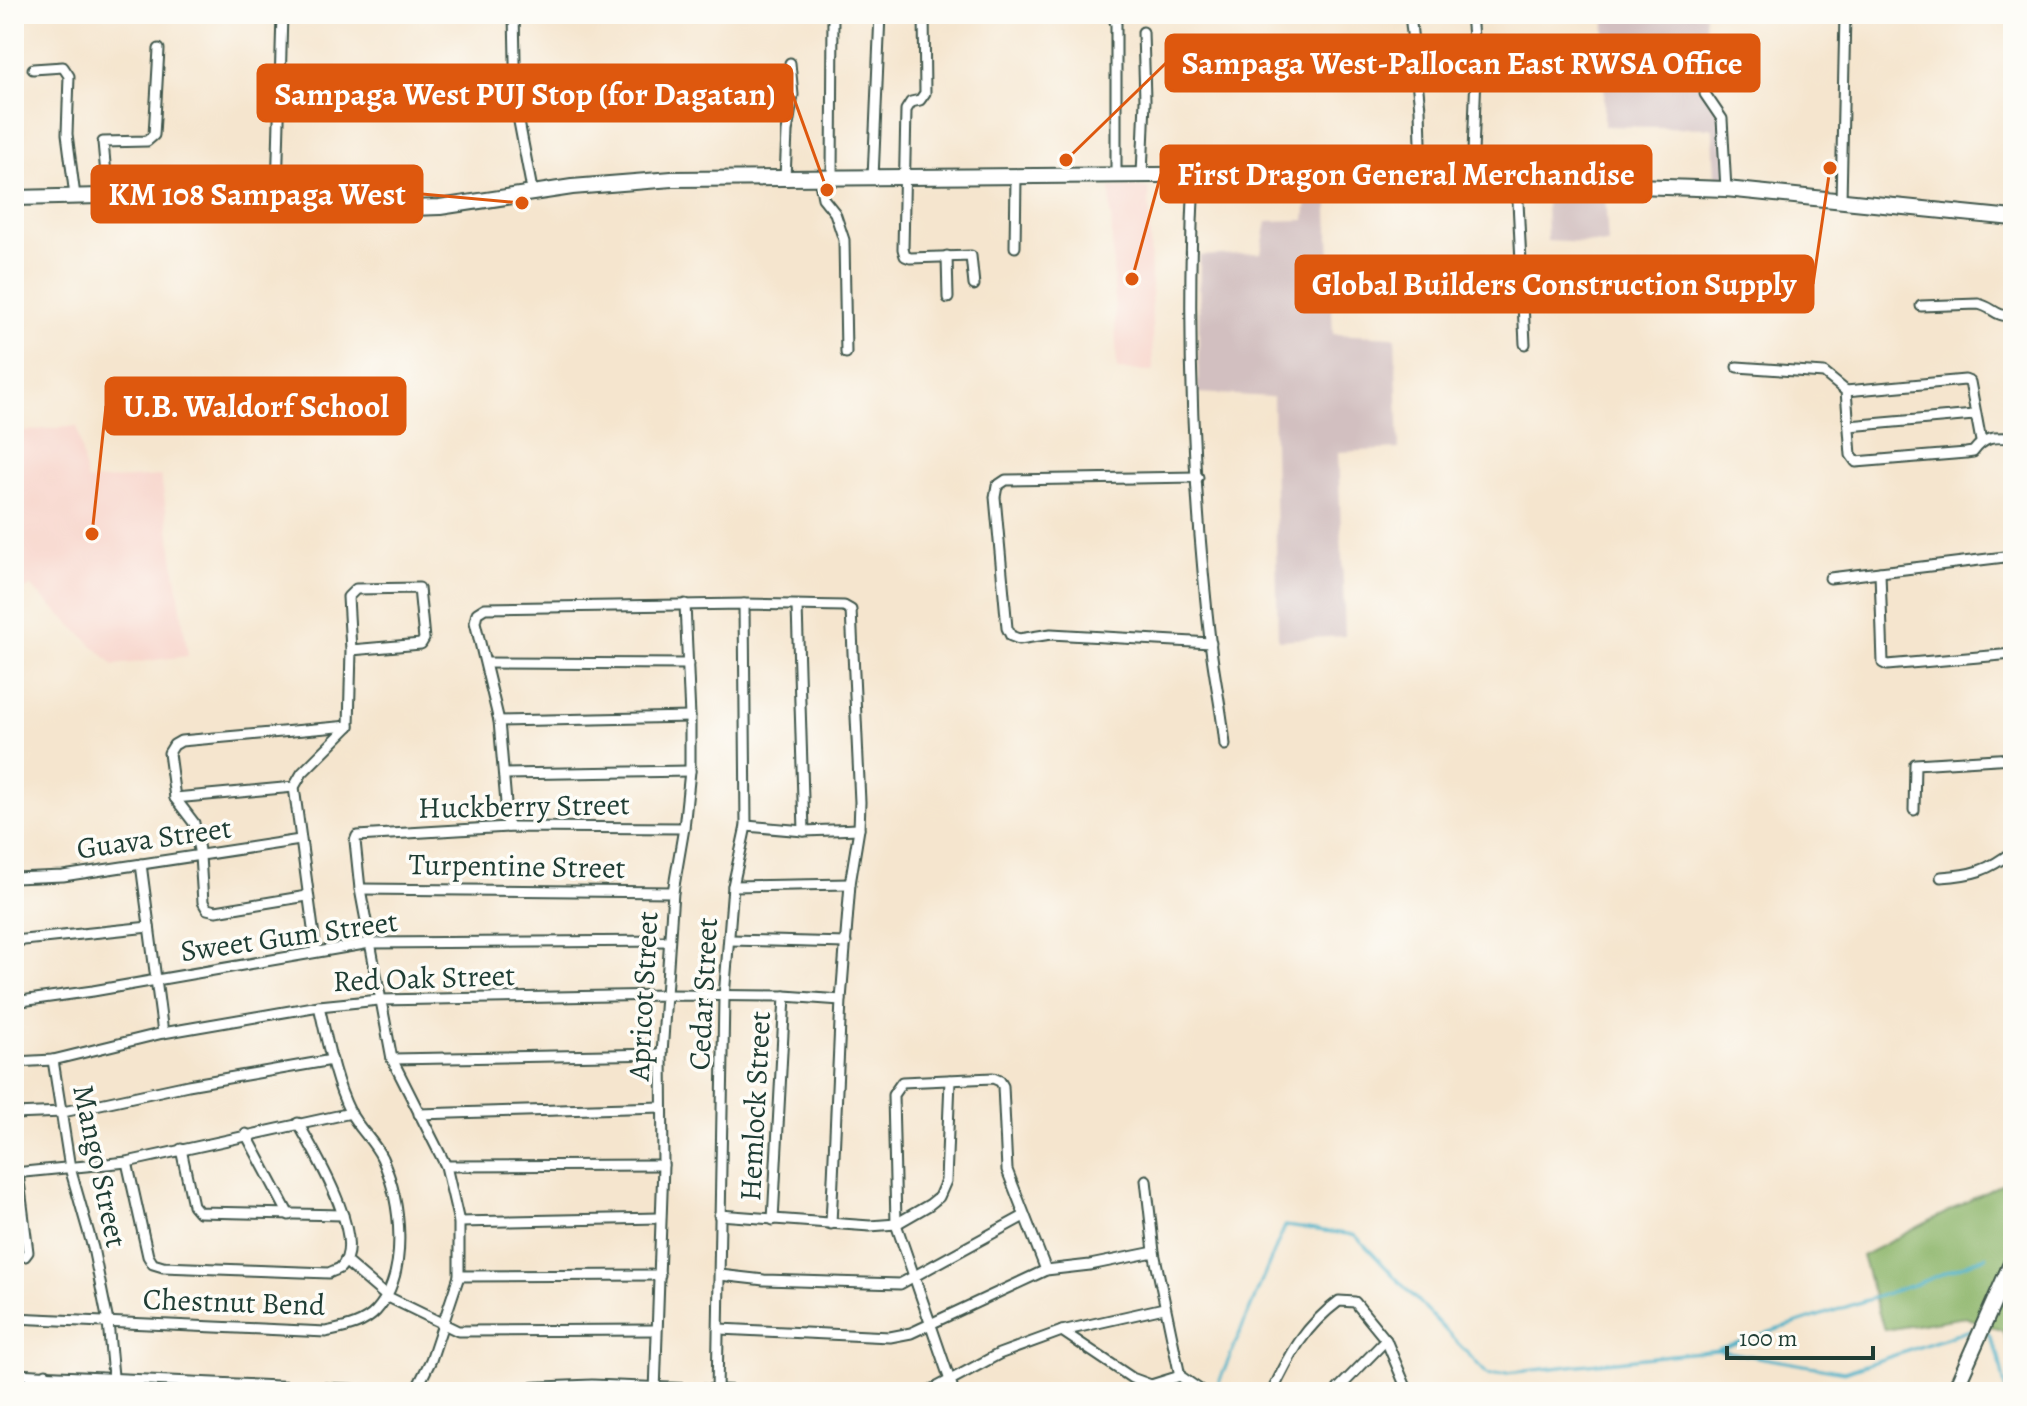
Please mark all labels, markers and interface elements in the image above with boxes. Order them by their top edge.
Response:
callout: Sampaga West-Pallocan East RWSA Office [1166,35,1759,91]
text: Sampaga West-Pallocan East RWSA Office [1182,41,1743,85]
callout: Sampaga West PUJ Stop (for Dagatan) [258,65,792,121]
text: Sampaga West PUJ Stop (for Dagatan) [274,72,776,116]
callout: First Dragon General Merchandise [1161,146,1651,202]
text: First Dragon General Merchandise [1177,152,1635,196]
callout: KM 108 Sampaga West [92,166,422,222]
text: KM 108 Sampaga West [108,172,406,216]
callout: Global Builders Construction Supply [1296,256,1813,312]
text: Global Builders Construction Supply [1312,262,1797,306]
callout: U.B. Waldorf School [106,378,405,434]
text: U.B. Waldorf School [123,384,390,428]
street label: Huckberry Street [418,784,630,828]
street label: Guava Street [74,807,234,869]
street label: Turpentine Street [408,844,626,888]
street label: Sweet Gum Street [178,901,400,971]
street label: Apricot Street [619,910,667,1083]
street label: Cedar Street [679,917,727,1071]
street label: Red Oak Street [332,955,516,1001]
street label: Hemlock Street [730,1010,780,1202]
street label: Mango Street [63,1081,137,1251]
street label: Chestnut Bend [142,1279,327,1325]
scale bar [1727,1310,1873,1360]
text: 100 m [1739,1322,1798,1354]

